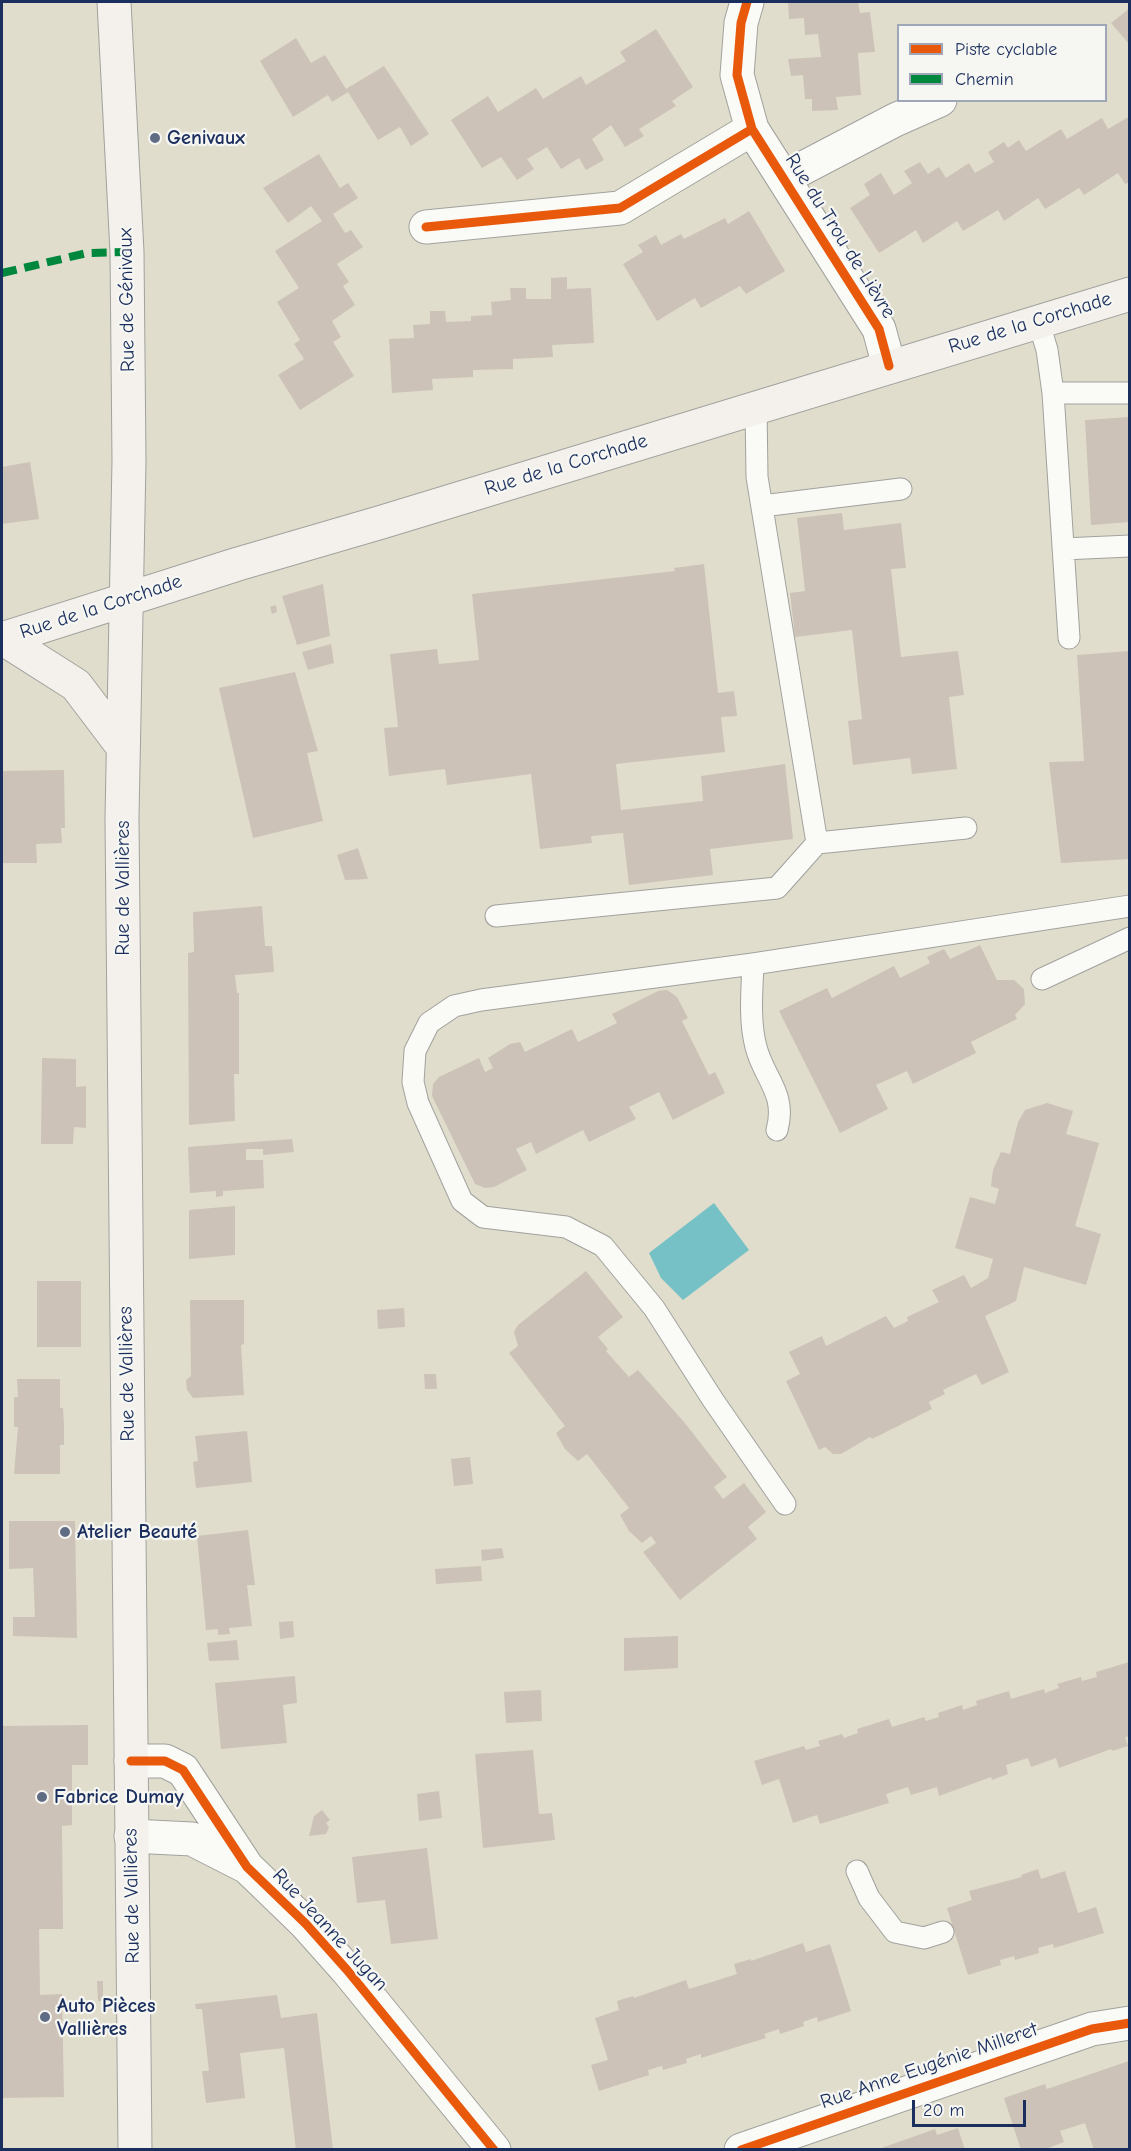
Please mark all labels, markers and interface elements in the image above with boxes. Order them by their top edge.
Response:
legend [897,24,1107,102]
text: Piste cyclable [955,39,1057,60]
text: Chemin [955,69,1014,90]
place label: Genivaux [167,126,245,150]
marker: Genivaux [148,131,162,145]
street label: Rue du Trou de Lièvre [780,149,900,323]
street label: Rue de Génivaux [114,228,140,372]
street label: Rue de la Corchade [946,287,1114,359]
street label: Rue de la Corchade [482,429,650,501]
street label: Rue de la Corchade [17,569,185,645]
street label: Rue de Vallières [111,820,135,956]
street label: Rue de Vallières [114,1306,140,1442]
place label: Atelier Beauté [77,1520,197,1544]
marker: Atelier Beauté [58,1525,72,1539]
place label: Fabrice Dumay [54,1785,184,1809]
marker: Fabrice Dumay [35,1790,49,1804]
street label: Rue de Vallières [119,1828,145,1964]
street label: Rue Jeanne Jugan [267,1864,393,1996]
place label: Auto Pièces Vallières [57,1994,155,2041]
marker: Auto Pièces Vallières [38,2010,52,2024]
street label: Rue Anne Eugénie Milleret [817,2018,1041,2114]
scale bar [915,2088,1029,2126]
text: 20 m [923,2100,964,2121]

